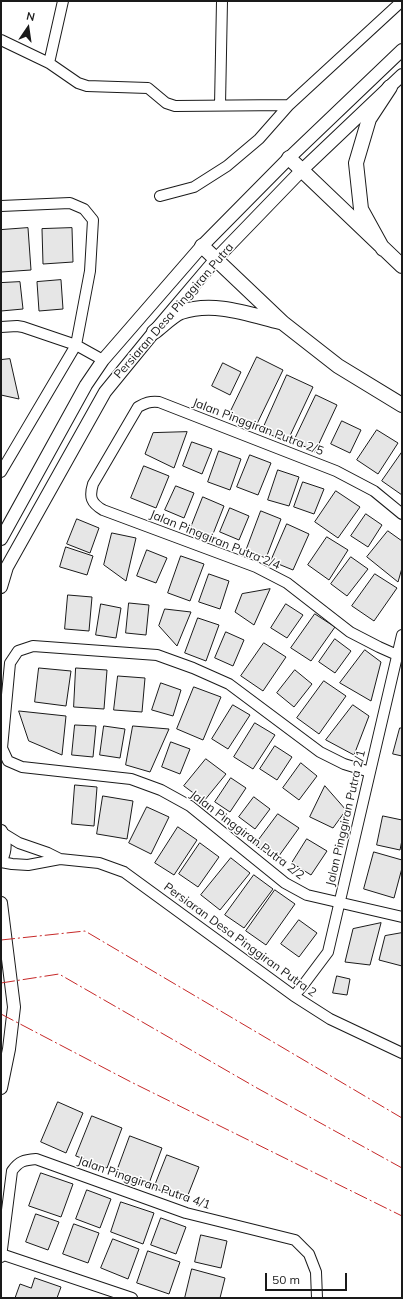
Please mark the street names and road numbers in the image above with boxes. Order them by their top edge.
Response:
street label: Persiaran Desa Pinggiran Putra [111,240,237,382]
street label: Jalan Pinggiran Putra 2/5 [190,395,326,459]
street label: Jalan Pinggiran Putra 2/4 [148,507,282,573]
street label: Jalan Pinggiran Putra 2/1 [323,748,369,888]
street label: Jalan Pinggiran Putra 2/2 [187,787,307,883]
street label: Persiaran Desa Pinggiran Putra 2 [161,880,319,1000]
street label: Jalan Pinggiran Putra 4/1 [76,1154,212,1212]

